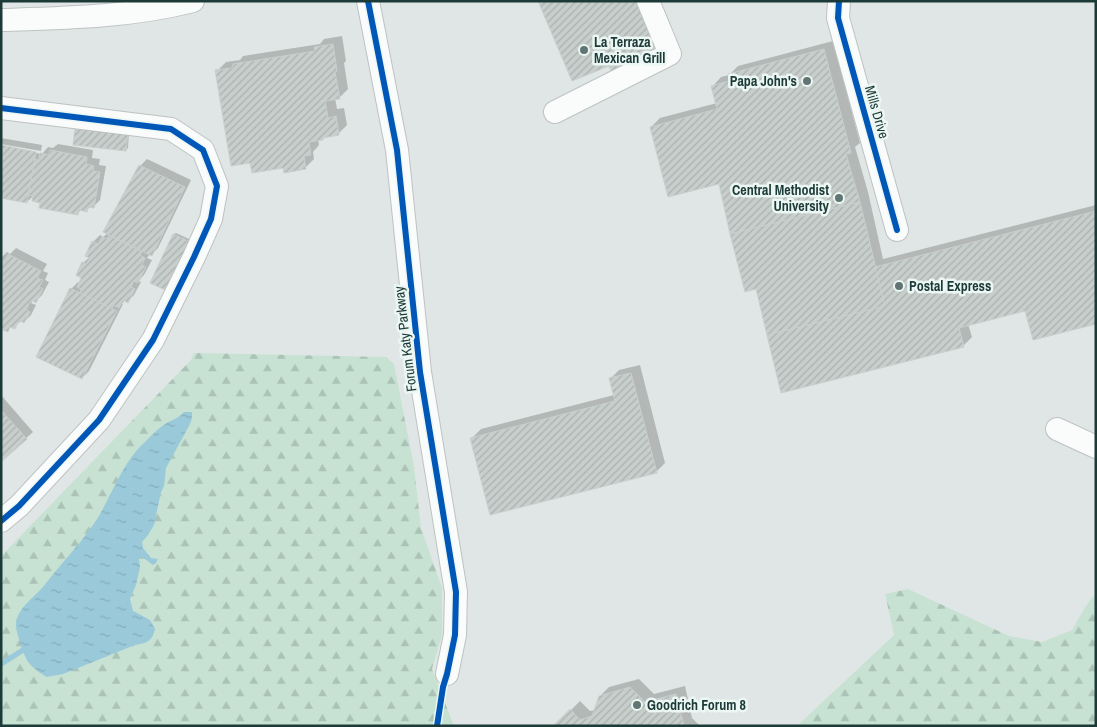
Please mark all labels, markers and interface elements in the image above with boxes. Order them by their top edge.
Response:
place label: La Terraza Mexican Grill [594,33,665,67]
marker: La Terraza Mexican Grill [578,44,590,56]
place label: Papa John's [730,72,797,90]
marker: Papa John's [801,75,813,87]
street label: Mills Drive [861,83,893,141]
place label: Central Methodist University [732,181,830,215]
marker: Central Methodist University [833,192,845,204]
place label: Postal Express [909,277,991,295]
marker: Postal Express [893,280,905,292]
street label: Forum Katy Parkway [390,285,420,393]
place label: Goodrich Forum 8 [647,696,746,714]
marker: Goodrich Forum 8 [631,699,643,711]

